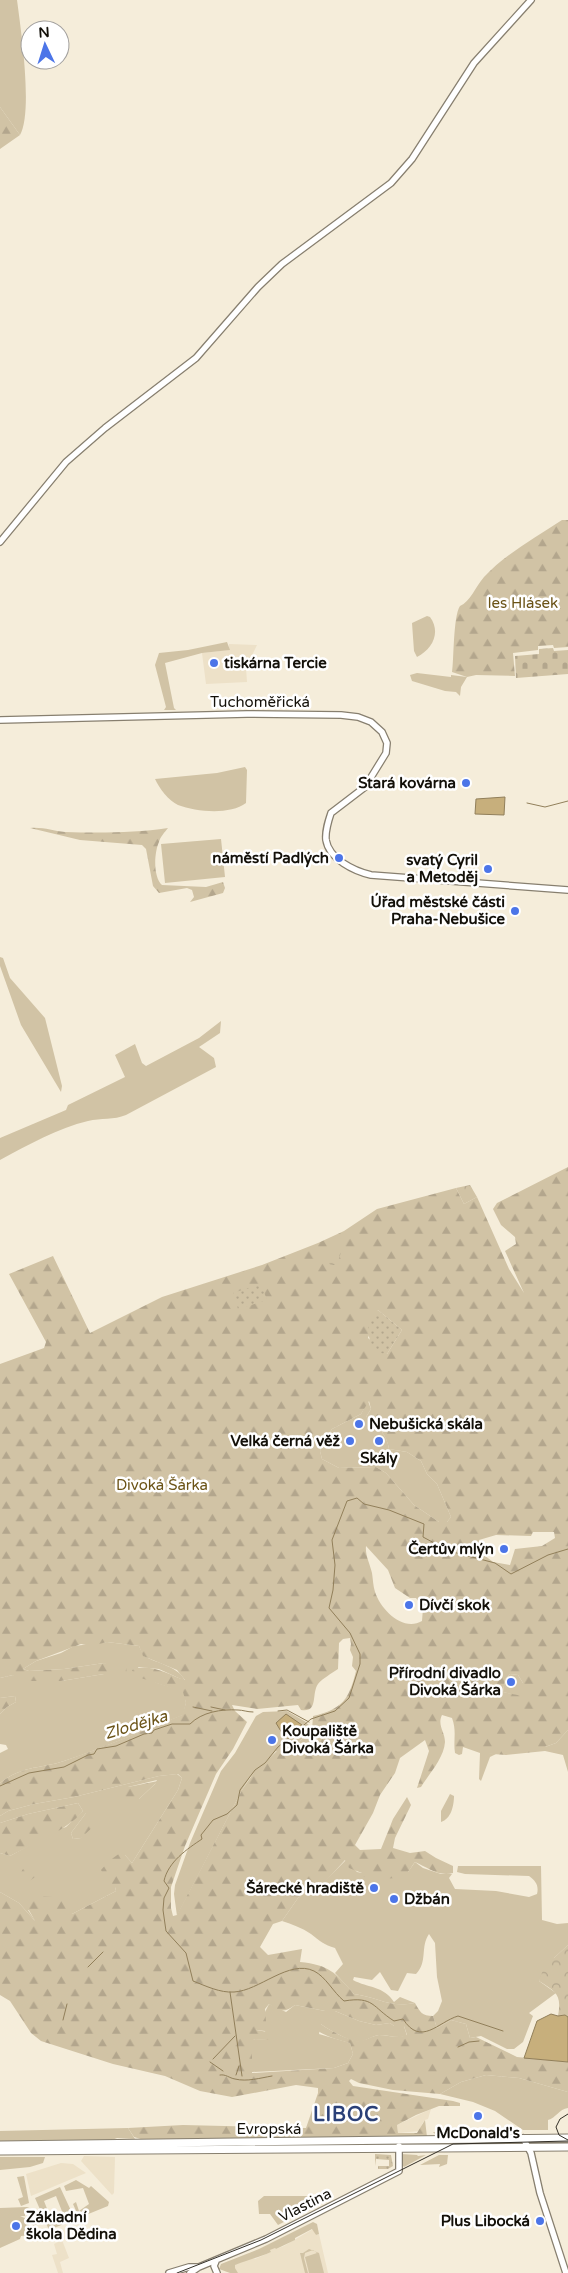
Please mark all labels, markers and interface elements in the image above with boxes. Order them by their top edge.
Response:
north arrow [20,20,70,70]
text: N [38,24,50,41]
park label: les Hlásek [488,594,558,612]
place label: tiskárna Tercie [223,654,327,672]
marker: tiskárna Tercie [208,657,220,669]
street label: Tuchoměřická [210,693,310,711]
place label: Stará kovárna [358,774,456,792]
marker: Stará kovárna [460,777,472,789]
place label: náměstí Padlých [212,849,329,868]
place label: svatý Cyril a Metoděj [406,851,478,887]
marker: náměstí Padlých [333,852,345,864]
marker: svatý Cyril a Metoděj [482,863,494,875]
place label: Úřad městské části Praha-Nebušice [371,892,506,928]
marker: Úřad městské části Praha-Nebušice [509,905,521,917]
place label: Nebušická skála [369,1415,483,1433]
marker: Nebušická skála [353,1418,365,1430]
place label: Velká černá věž [230,1432,341,1450]
marker: Velká černá věž [344,1435,356,1447]
marker: Skály [373,1435,385,1447]
place label: Skály [360,1449,398,1468]
park label: Divoká Šárka [116,1476,208,1494]
place label: Čertův mlýn [408,1540,494,1559]
marker: Čertův mlýn [498,1543,510,1555]
place label: Dívčí skok [419,1596,490,1614]
marker: Dívčí skok [403,1599,415,1611]
place label: Přírodní divadlo Divoká Šárka [389,1664,501,1699]
marker: Přírodní divadlo Divoká Šárka [505,1676,517,1688]
water label: Zlodějka [102,1706,171,1744]
place label: Koupaliště Divoká Šárka [282,1722,374,1757]
marker: Koupaliště Divoká Šárka [266,1734,278,1746]
place label: Šárecké hradiště [246,1879,365,1897]
marker: Šárecké hradiště [368,1882,380,1894]
place label: Džbán [404,1890,450,1908]
marker: Džbán [388,1893,400,1905]
district label: LIBOC [313,2103,379,2127]
marker: McDonald's [472,2110,484,2122]
street label: Evropská [236,2120,302,2138]
place label: McDonald's [436,2124,520,2142]
street label: Vlastina [276,2184,334,2226]
place label: Základní škola Dědina [26,2208,117,2243]
place label: Plus Libocká [441,2212,530,2230]
marker: Plus Libocká [534,2215,546,2227]
marker: Základní škola Dědina [10,2220,22,2232]

